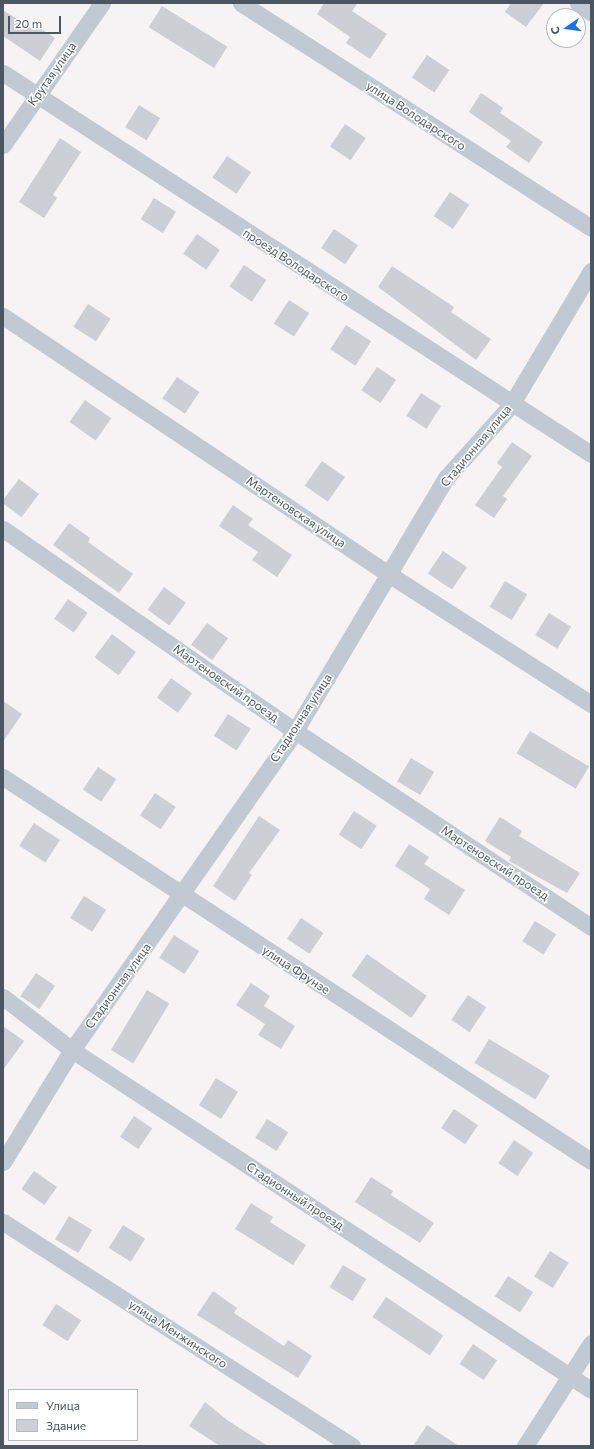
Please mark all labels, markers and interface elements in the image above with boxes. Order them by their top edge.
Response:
scale bar [10,8,63,34]
north arrow [546,8,586,48]
text: 20 m [15,16,42,30]
text: С [548,25,562,36]
street label: Крутая улица [25,39,79,109]
street label: улица Володарского [364,78,468,154]
street label: проезд Володарского [240,225,352,305]
street label: Стадионная улица [438,402,514,490]
street label: Мартеновская улица [244,473,348,551]
street label: Мартеновский проезд [171,641,281,725]
street label: Стадионная улица [267,671,335,765]
street label: Мартеновский проезд [439,823,551,903]
street label: Стадионная улица [82,940,154,1032]
street label: улица Фрунзе [260,943,332,997]
street label: Стадионный проезд [244,1159,346,1233]
street label: улица Менжинского [126,1297,230,1371]
legend [8,1389,138,1441]
text: Улица [46,1398,80,1412]
text: Здание [46,1418,86,1432]

